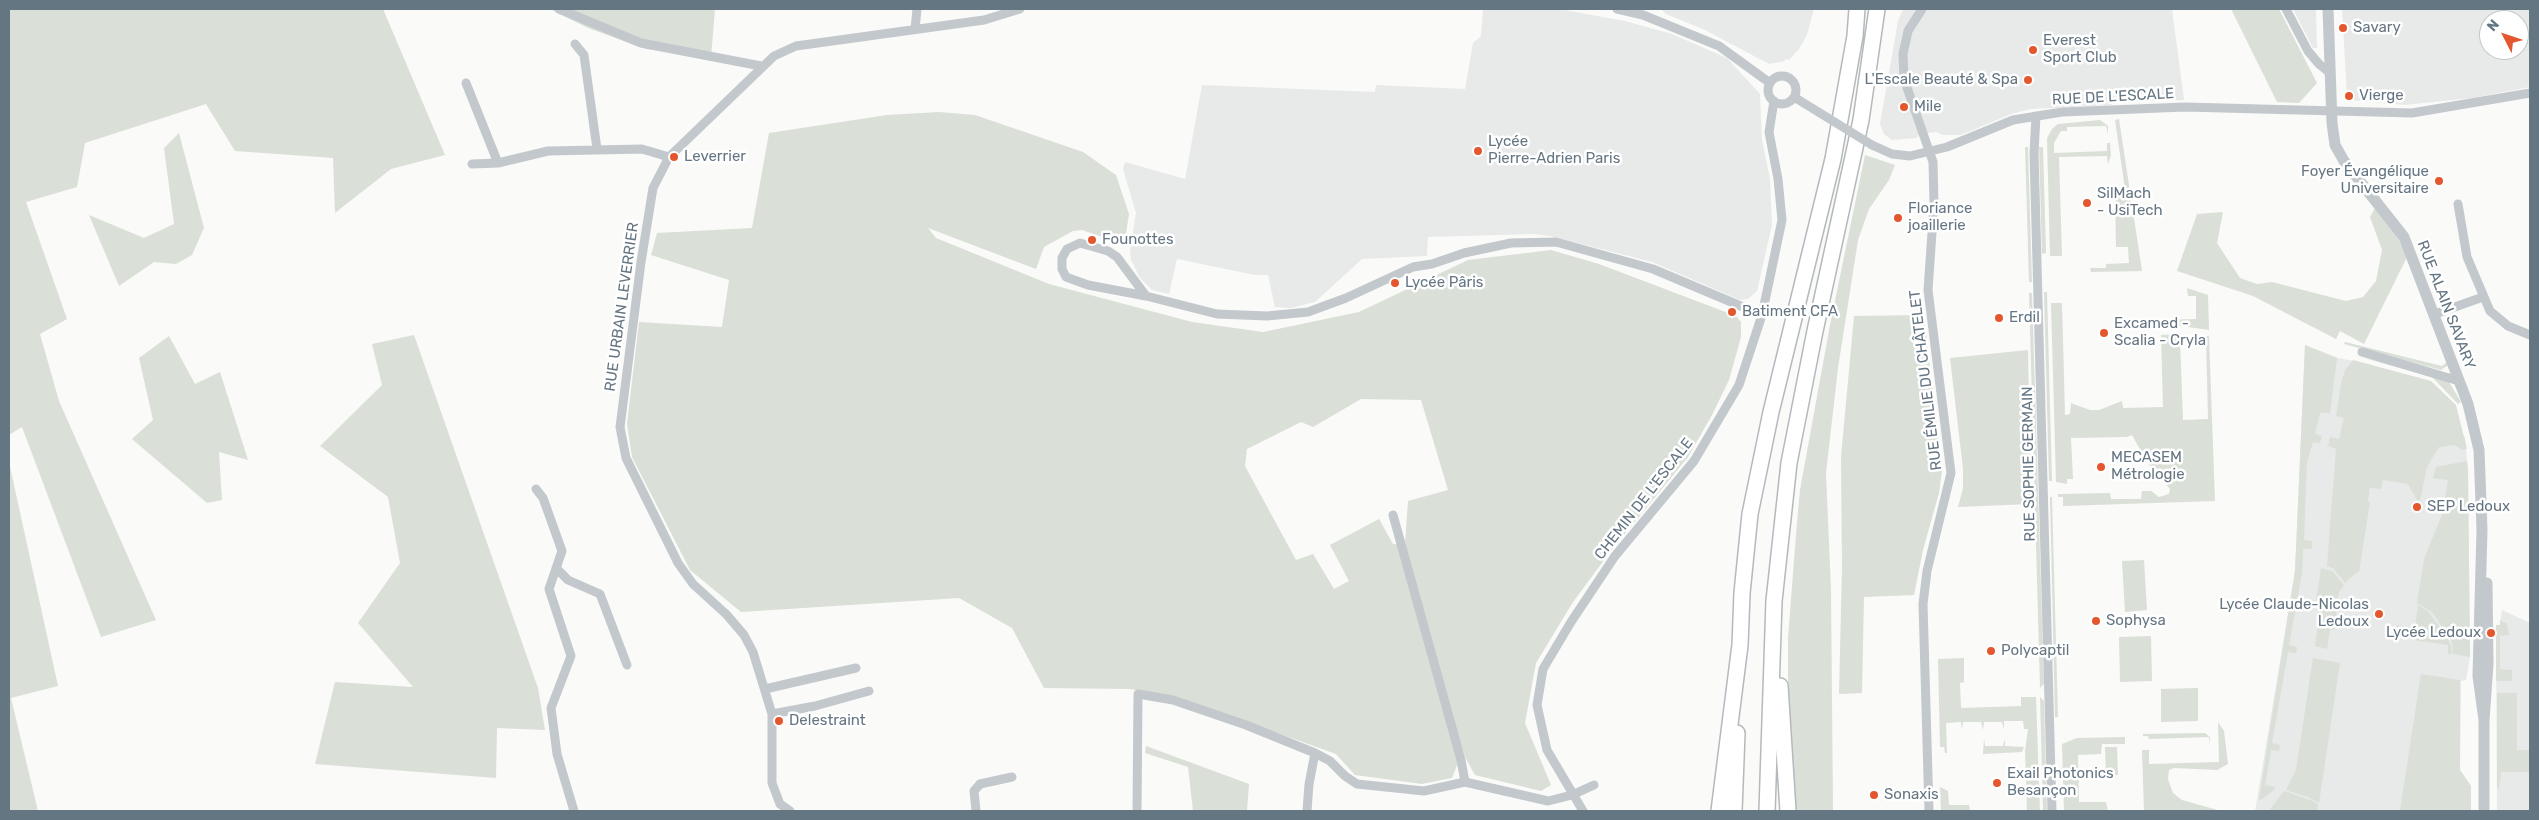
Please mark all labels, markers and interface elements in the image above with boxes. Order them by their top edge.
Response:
north arrow [2479,10,2529,60]
text: N [2483,16,2503,35]
place label: Savary [2353,19,2401,37]
marker: Savary [2337,22,2349,34]
place label: Everest Sport Club [2043,32,2117,67]
marker: Everest Sport Club [2027,44,2039,56]
place label: L'Escale Beauté & Spa [1865,71,2018,89]
marker: L'Escale Beauté & Spa [2022,74,2034,86]
street label: RUE DE L'ESCALE [2051,85,2175,109]
place label: Vierge [2359,87,2404,105]
marker: Vierge [2343,90,2355,102]
place label: Mile [1914,98,1942,116]
marker: Mile [1898,101,1910,113]
place label: Lycée Pierre-Adrien Paris [1488,133,1620,168]
marker: Lycée Pierre-Adrien Paris [1472,145,1484,157]
place label: Leverrier [684,148,746,166]
marker: Leverrier [668,151,680,163]
place label: Foyer Évangélique Universitaire [2301,163,2429,198]
marker: Foyer Évangélique Universitaire [2433,175,2445,187]
place label: SilMach - UsiTech [2097,185,2163,220]
marker: SilMach - UsiTech [2081,197,2093,209]
place label: Floriance joaillerie [1908,200,1972,235]
marker: Floriance joaillerie [1892,212,1904,224]
street label: RUE URBAIN LEVERRIER [601,221,643,393]
place label: Founottes [1102,231,1174,249]
marker: Founottes [1086,234,1098,246]
street label: RUE ALAIN SAVARY [2413,238,2479,372]
place label: Lycée Pâris [1405,274,1484,292]
marker: Lycée Pâris [1389,277,1401,289]
street label: RUE ÉMILIE DU CHÂTELET [1906,289,1946,471]
place label: Batiment CFA [1742,303,1838,321]
marker: Batiment CFA [1726,306,1738,318]
place label: Erdil [2009,309,2040,327]
marker: Erdil [1993,312,2005,324]
place label: Excamed - Scalia - Cryla [2114,315,2206,350]
marker: Excamed - Scalia - Cryla [2098,327,2110,339]
street label: RUE SOPHIE GERMAIN [2019,386,2039,542]
street label: CHEMIN DE L'ESCALE [1591,435,1697,563]
place label: MECASEM Métrologie [2111,449,2185,484]
marker: MECASEM Métrologie [2095,461,2107,473]
place label: SEP Ledoux [2427,498,2510,516]
marker: SEP Ledoux [2411,501,2423,513]
place label: Lycée Claude-Nicolas Ledoux [2219,596,2369,631]
marker: Lycée Claude-Nicolas Ledoux [2373,608,2385,620]
place label: Sophysa [2106,612,2166,630]
marker: Sophysa [2090,615,2102,627]
place label: Lycée Ledoux [2386,624,2481,642]
marker: Lycée Ledoux [2485,627,2497,639]
place label: Polycaptil [2001,642,2069,660]
marker: Polycaptil [1985,645,1997,657]
place label: Delestraint [789,712,866,730]
marker: Delestraint [773,715,785,727]
place label: Exail Photonics Besançon [2007,765,2114,800]
marker: Exail Photonics Besançon [1991,777,2003,789]
place label: Sonaxis [1884,786,1939,804]
marker: Sonaxis [1868,789,1880,801]

